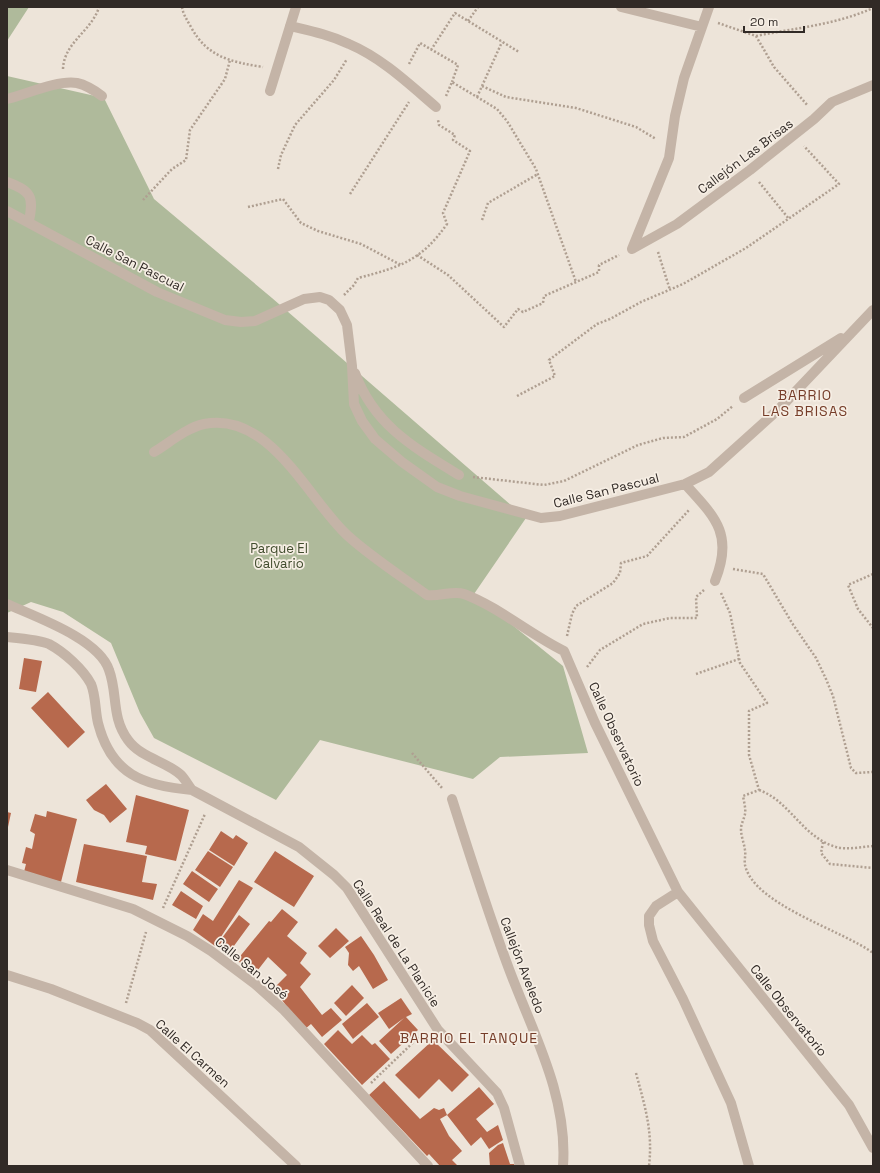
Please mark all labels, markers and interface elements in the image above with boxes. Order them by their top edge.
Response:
scale bar [744,8,804,34]
text: 20 m [750,14,778,30]
street label: Callejón Las Brisas [694,115,796,198]
street label: Calle San Pascual [83,231,187,296]
district label: BARRIO LAS BRISAS [762,386,848,420]
street label: Calle San Pascual [552,469,661,512]
park label: Parque El Calvario [250,540,308,572]
street label: Calle Observatorio [585,679,648,789]
street label: Calle Real de La Planicie [349,876,444,1010]
street label: Callejón Aveledo [496,915,549,1016]
street label: Calle San José [211,933,292,1003]
street label: Calle Observatorio [746,961,831,1060]
street label: Calle El Carmen [152,1015,234,1091]
district label: BARRIO EL TANQUE [400,1029,538,1047]

